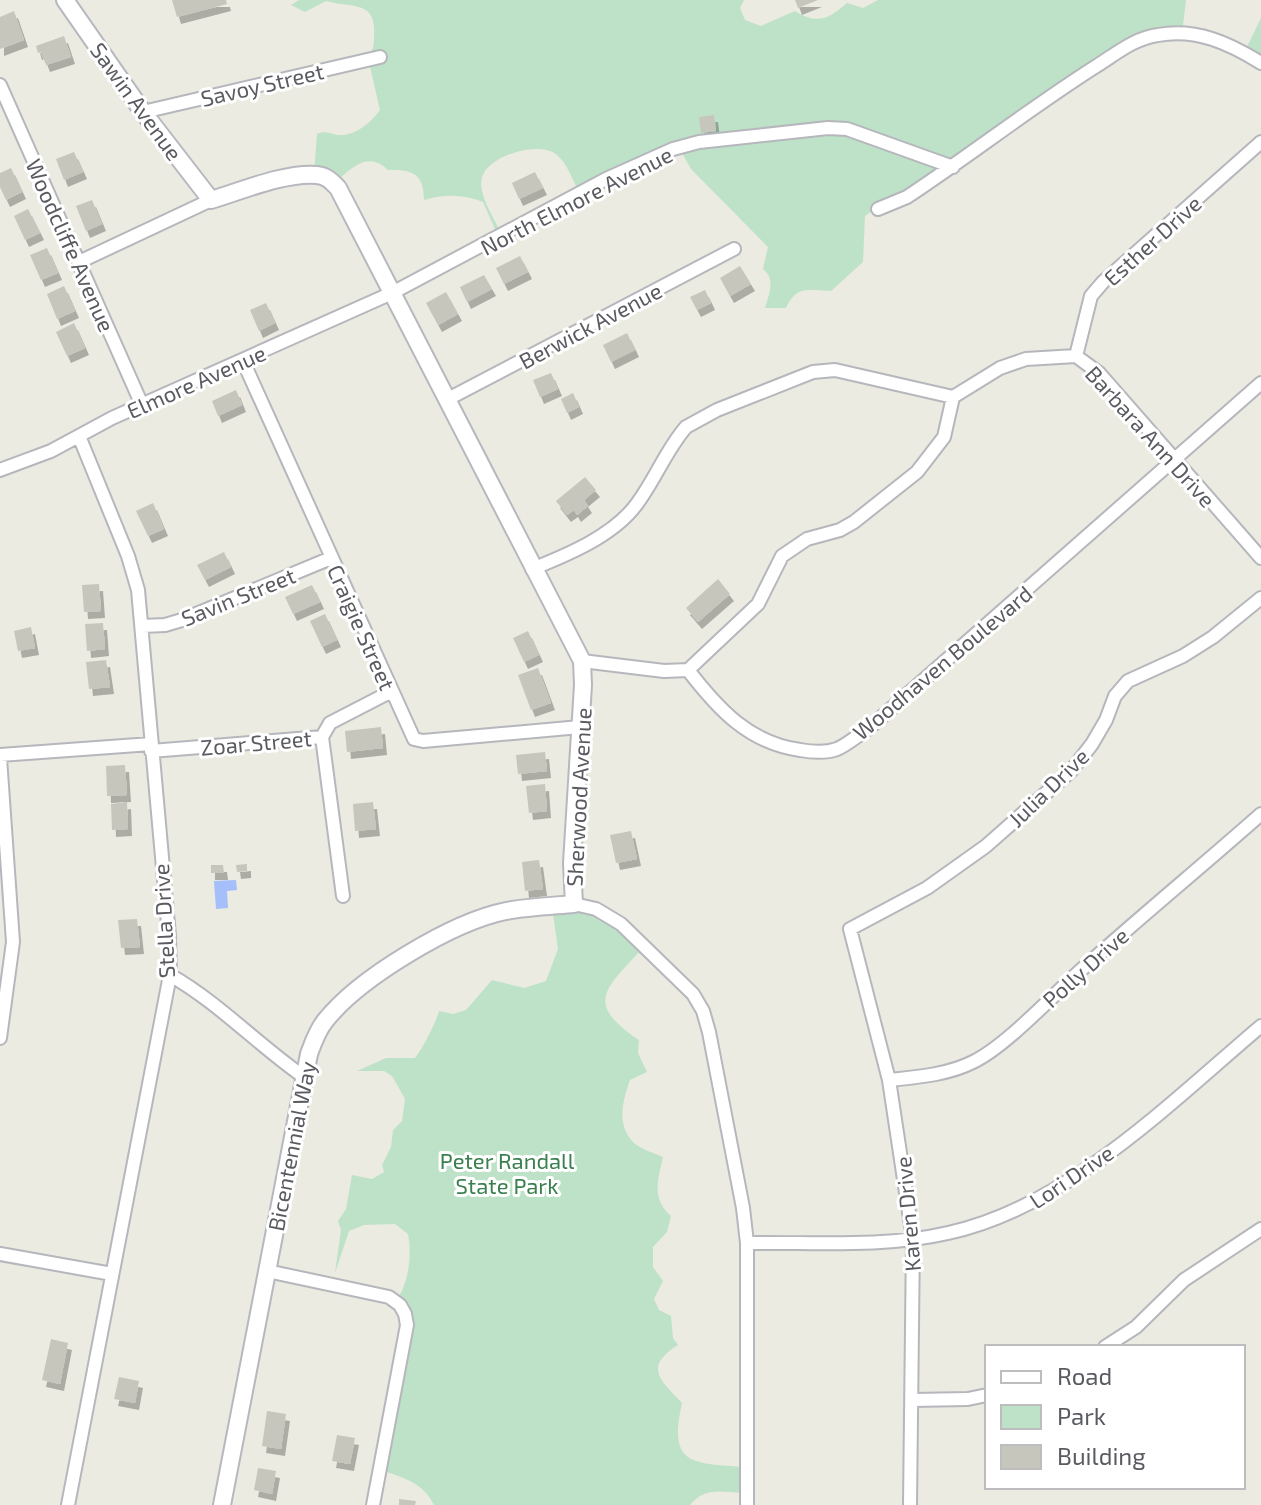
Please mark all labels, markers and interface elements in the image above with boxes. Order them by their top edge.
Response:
street label: Sawin Avenue [86,37,188,165]
street label: Savoy Street [198,57,326,111]
street label: North Elmore Avenue [476,140,676,260]
street label: Woodcliffe Avenue [21,155,121,335]
street label: Esther Drive [1098,190,1206,290]
street label: Berwick Avenue [514,277,666,373]
street label: Elmore Avenue [123,339,269,423]
street label: Barbara Ann Drive [1081,360,1221,512]
street label: Craigie Street [323,560,401,694]
street label: Savin Street [177,561,299,631]
street label: Woodhaven Boulevard [847,579,1037,745]
street label: Sherwood Avenue [560,707,596,887]
street label: Zoar Street [199,724,313,760]
street label: Julia Drive [1003,742,1093,832]
street label: Stella Drive [147,863,179,979]
street label: Polly Drive [1037,922,1133,1012]
street label: Bicentennial Way [262,1059,320,1233]
street label: Lori Drive [1024,1139,1118,1213]
park label: Peter Randall State Park [440,1147,575,1198]
street label: Karen Drive [889,1155,925,1273]
legend [985,1345,1245,1489]
text: Road [1057,1361,1112,1390]
text: Park [1057,1401,1106,1430]
text: Building [1057,1441,1146,1470]

